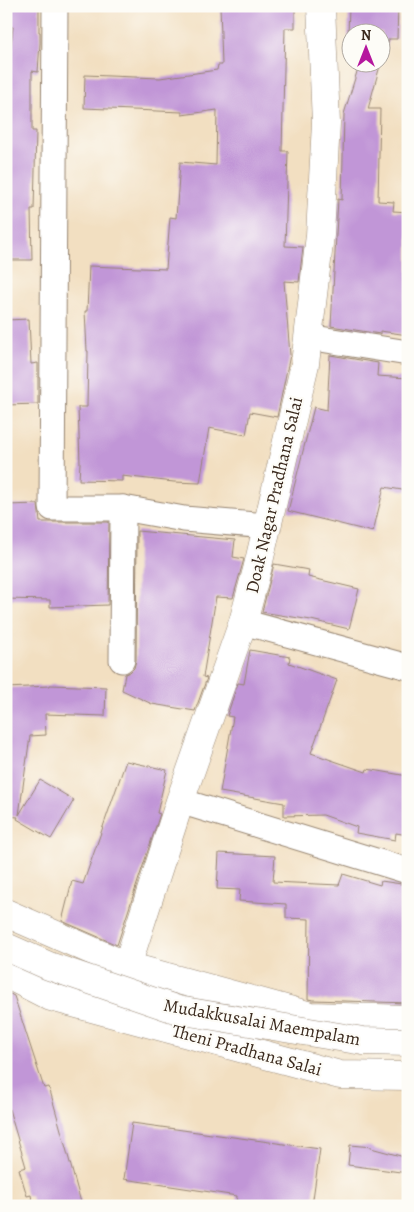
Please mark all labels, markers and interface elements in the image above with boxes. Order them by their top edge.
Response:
north arrow [342,22,392,72]
text: N [361,26,371,45]
street label: Doak Nagar Pradhana Salai [240,394,308,596]
street label: Mudakkusalai Maempalam [162,993,362,1051]
street label: Theni Pradhana Salai [169,1018,325,1082]

